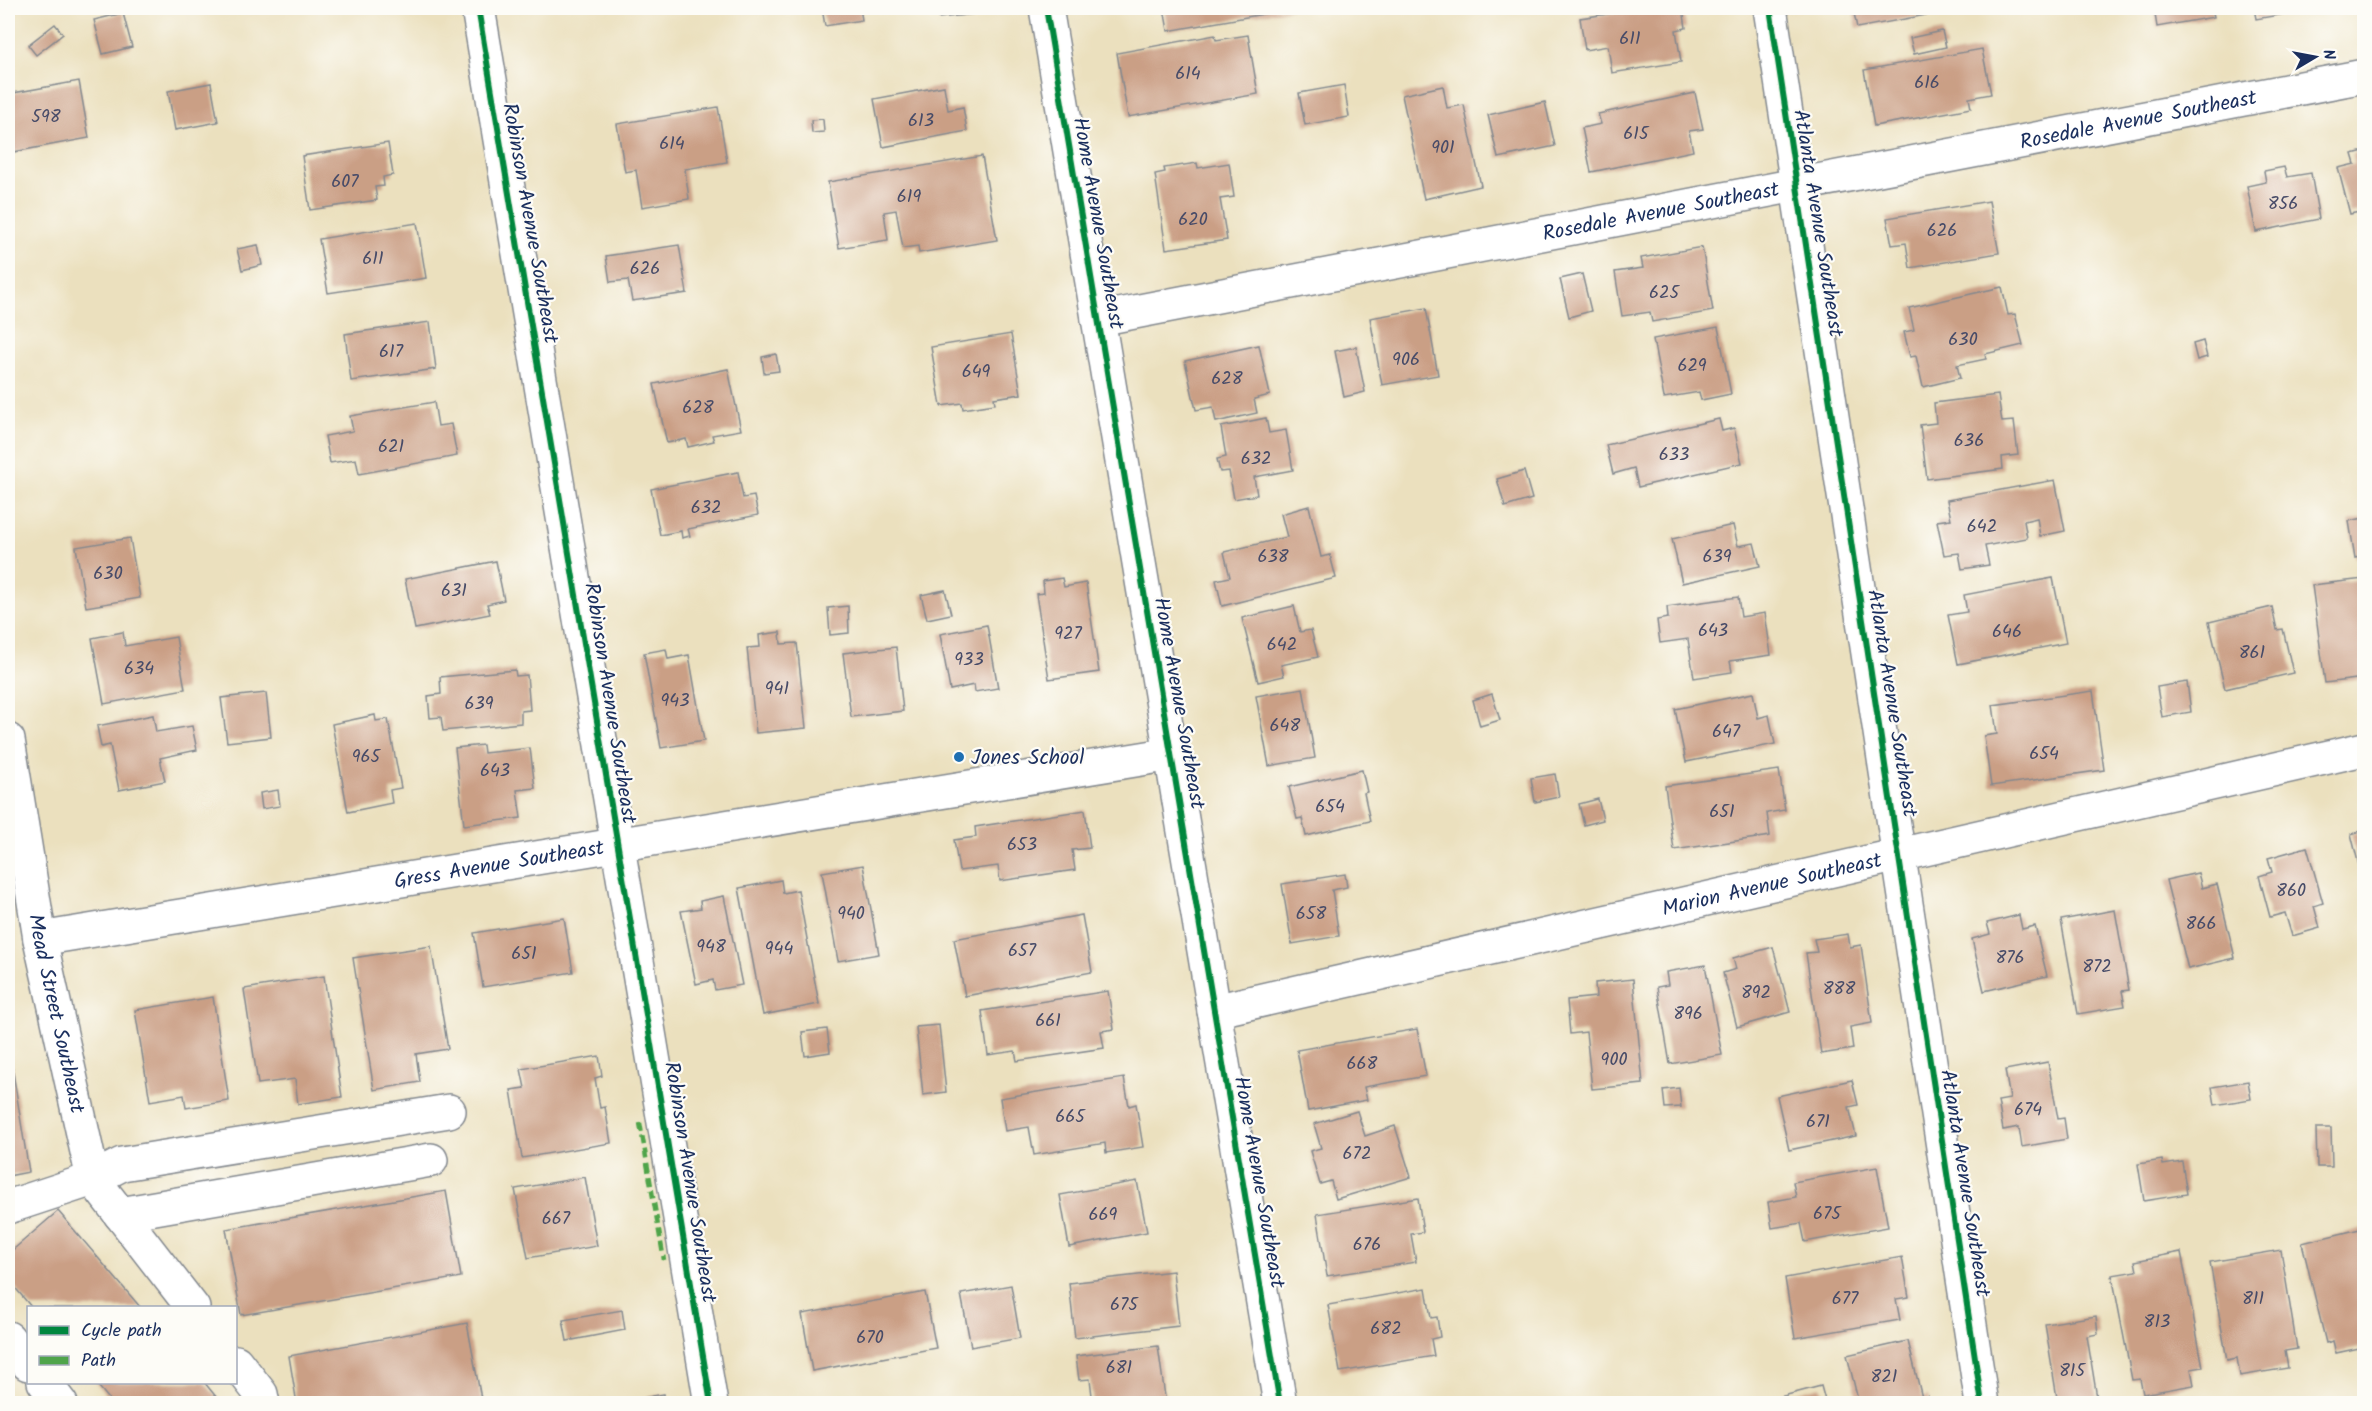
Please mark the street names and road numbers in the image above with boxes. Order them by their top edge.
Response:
street label: Rosedale Avenue Southeast [2017,82,2260,160]
street label: Robinson Avenue Southeast [492,100,567,347]
street label: Atlanta Avenue Southeast [1783,107,1852,340]
street label: Home Avenue Southeast [1063,115,1133,333]
street label: Rosedale Avenue Southeast [1540,173,1783,251]
street label: Robinson Avenue Southeast [574,580,645,827]
street label: Atlanta Avenue Southeast [1857,587,1926,820]
street label: Home Avenue Southeast [1144,595,1214,813]
street label: Gress Avenue Southeast [392,832,608,899]
street label: Marion Avenue Southeast [1659,844,1886,926]
street label: Mead Street Southeast [18,912,93,1118]
street label: Robinson Avenue Southeast [654,1059,725,1306]
street label: Atlanta Avenue Southeast [1930,1067,1999,1300]
street label: Home Avenue Southeast [1224,1074,1294,1292]

